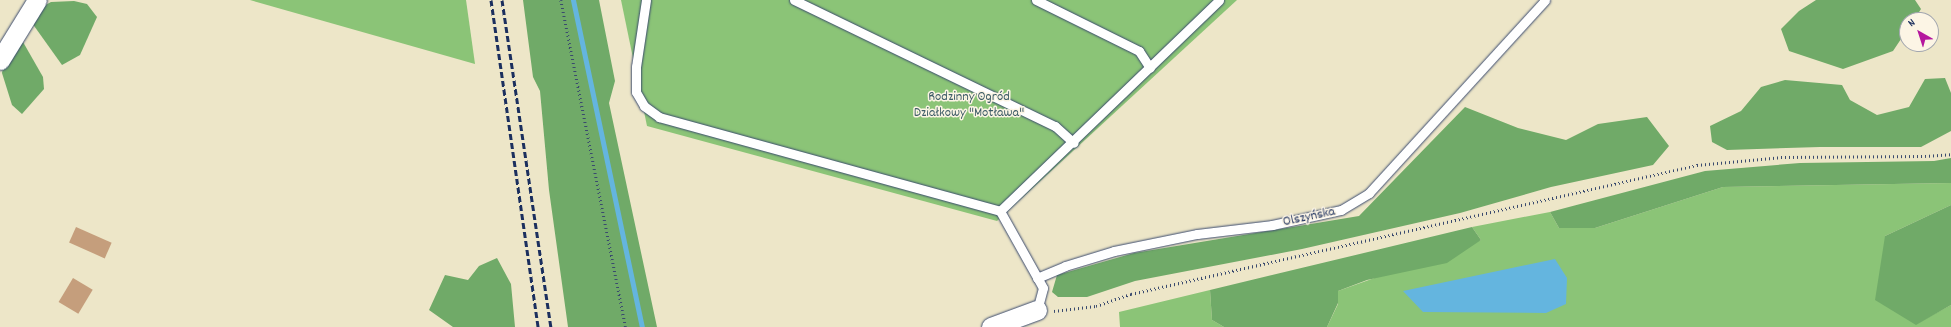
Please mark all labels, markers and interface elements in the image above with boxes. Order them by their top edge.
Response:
north arrow [1899,12,1939,52]
text: N [1905,16,1919,31]
park label: Rodzinny Ogród Działkowy "Motława" [914,89,1024,122]
street label: Olszyńska [1281,203,1337,231]

